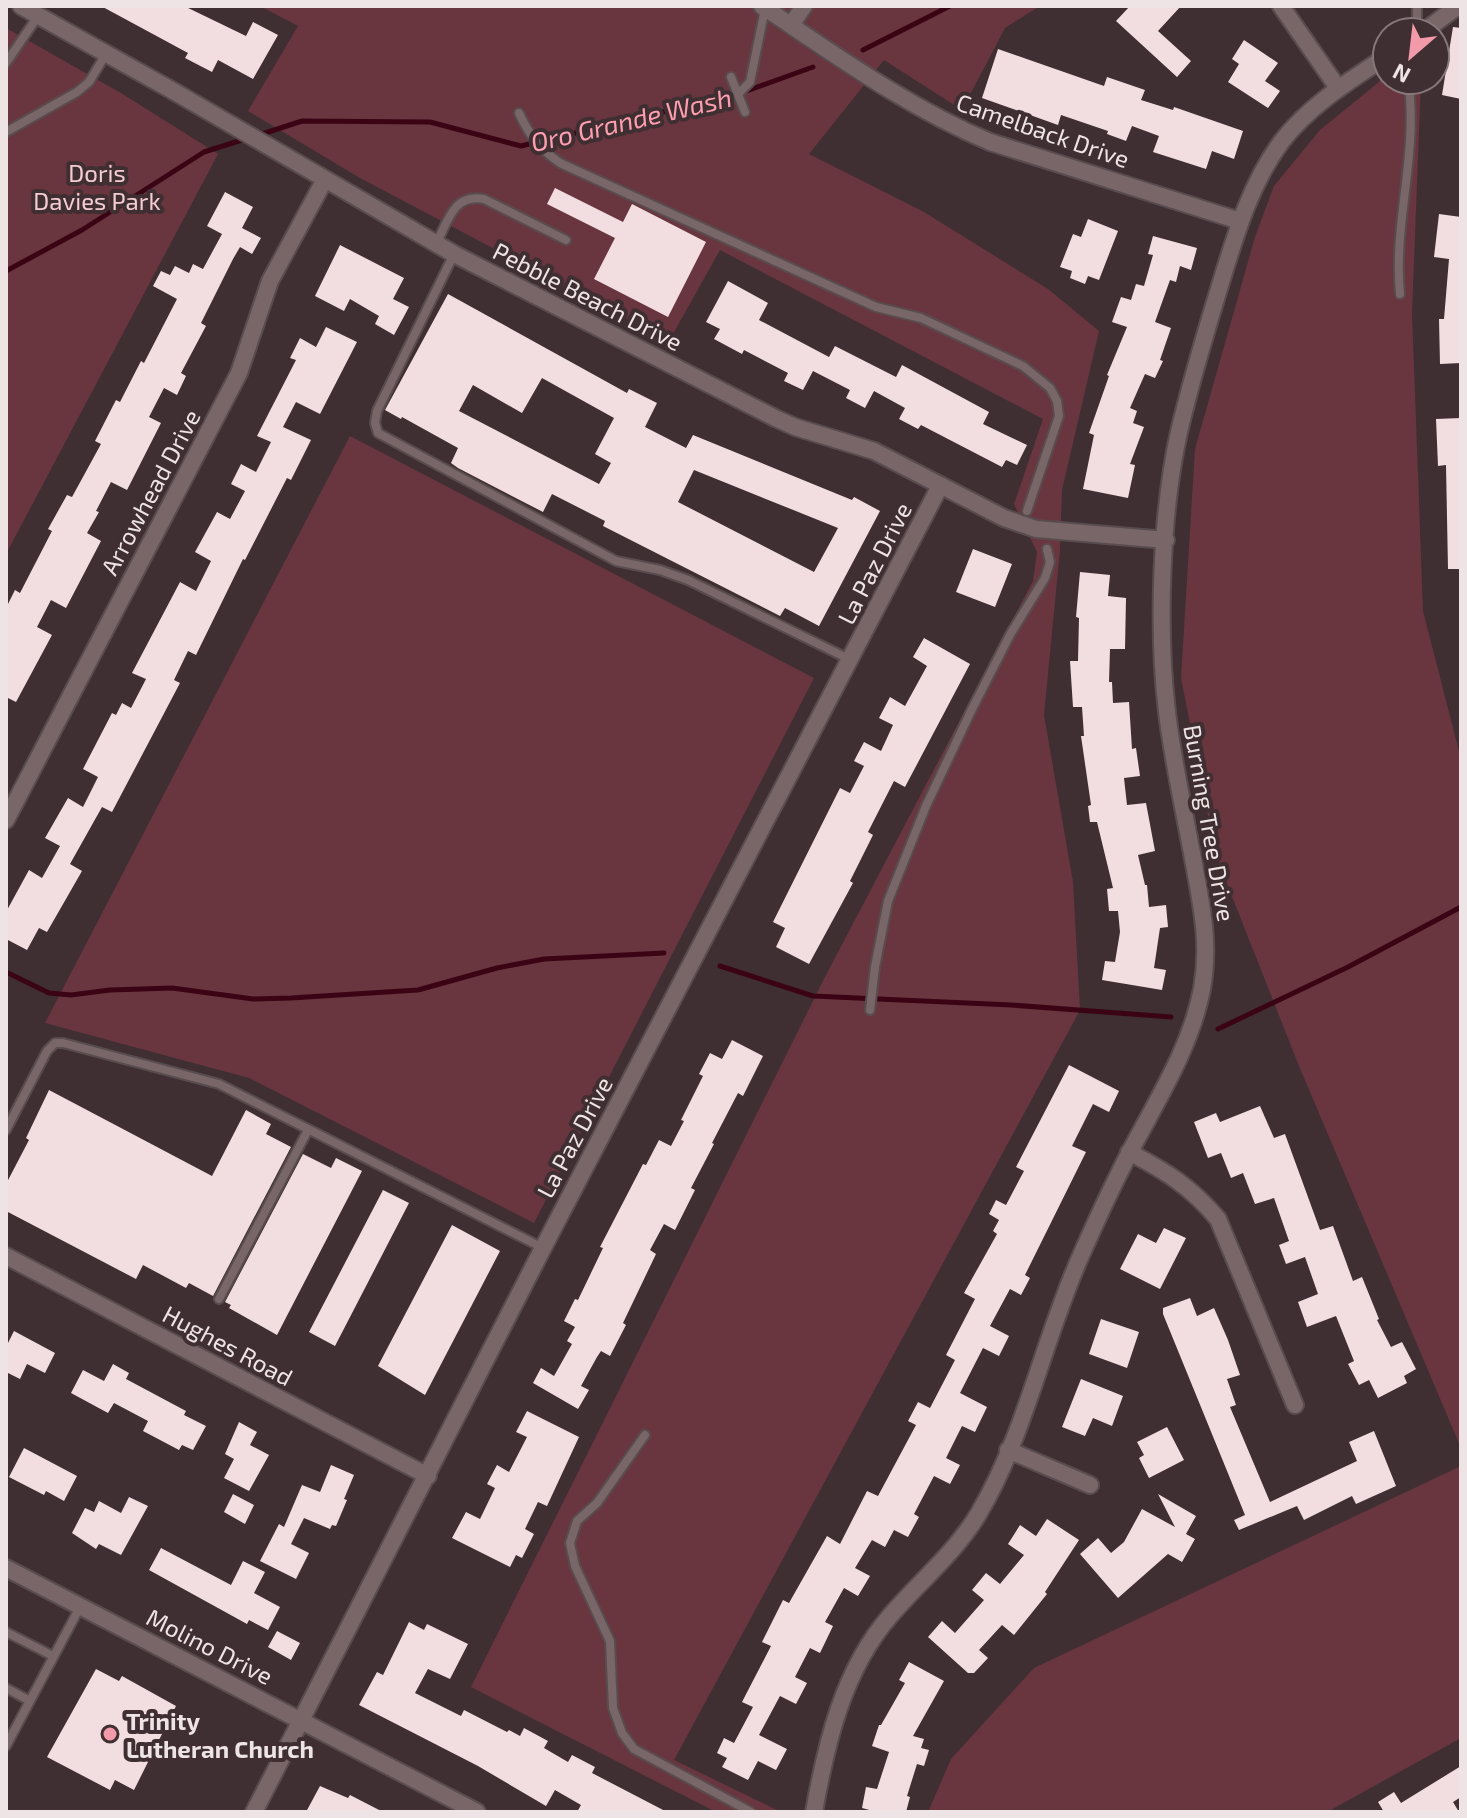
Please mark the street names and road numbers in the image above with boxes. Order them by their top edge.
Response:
street label: Camelback Drive [953,87,1133,173]
street label: Pebble Beach Drive [488,236,688,356]
street label: Arrowhead Drive [94,404,206,580]
street label: La Paz Drive [831,497,917,629]
street label: Burning Tree Drive [1178,722,1242,924]
street label: La Paz Drive [530,1072,618,1202]
street label: Hughes Road [158,1299,298,1391]
street label: Molino Drive [142,1602,278,1690]

